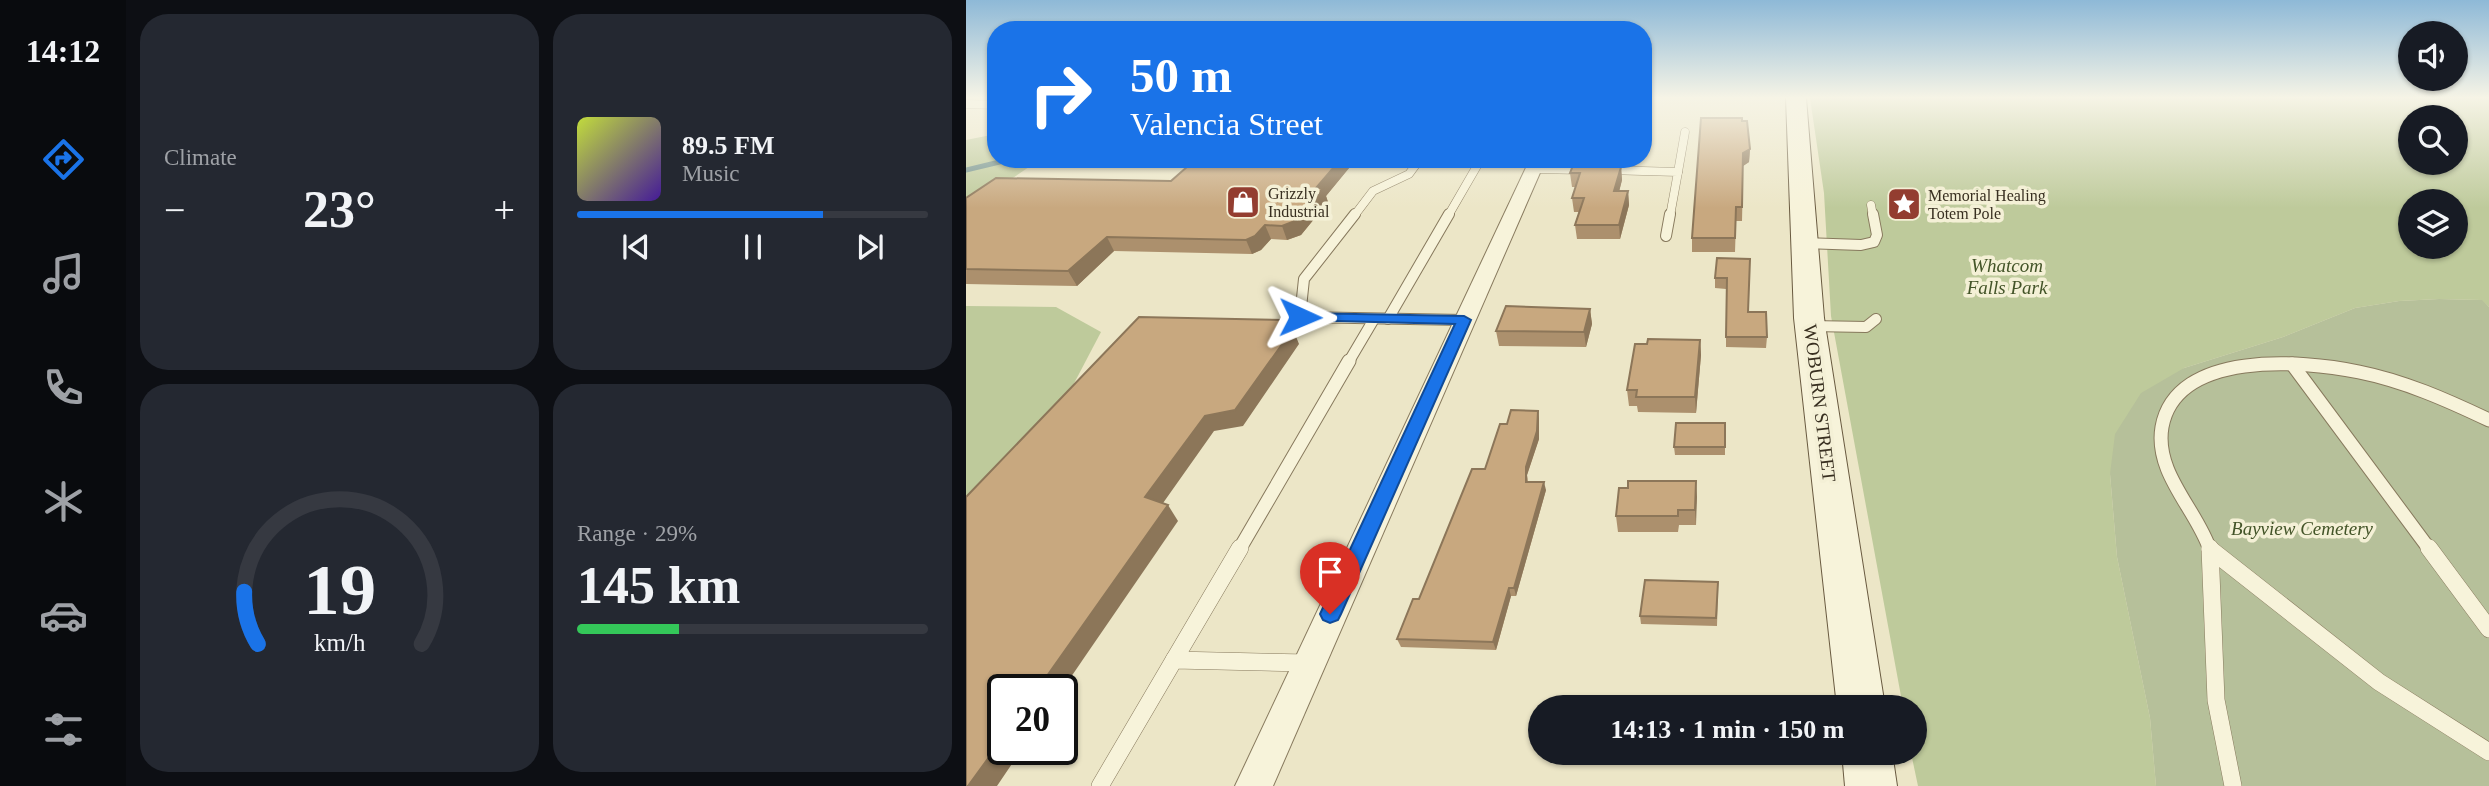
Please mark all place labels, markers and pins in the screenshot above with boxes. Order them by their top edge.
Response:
shop icon: Grizzly Industrial [1224,183,1262,221]
place label: Grizzly Industrial [1268,185,1330,220]
place icon: Memorial Healing Totem Pole [1885,185,1923,223]
place label: Memorial Healing Totem Pole [1928,187,2046,222]
pin [1300,542,1360,614]

